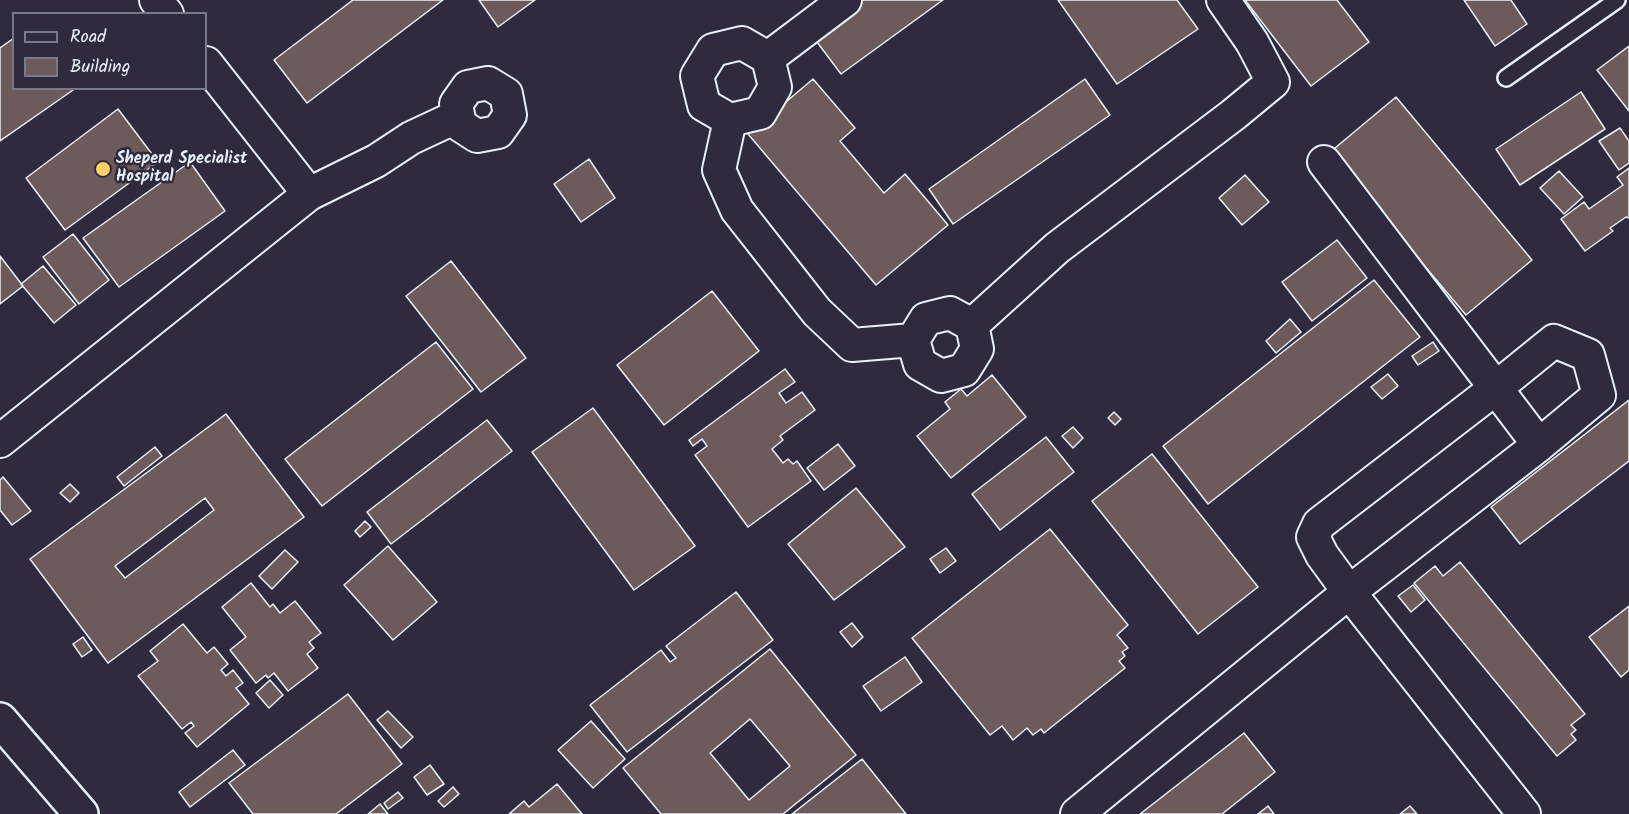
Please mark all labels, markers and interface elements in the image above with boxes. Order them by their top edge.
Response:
legend [12,12,207,90]
text: Road [70,23,106,52]
text: Building [70,53,130,82]
place label: Sheperd Specialist Hospital [116,150,247,188]
marker: Sheperd Specialist Hospital [94,160,112,178]

